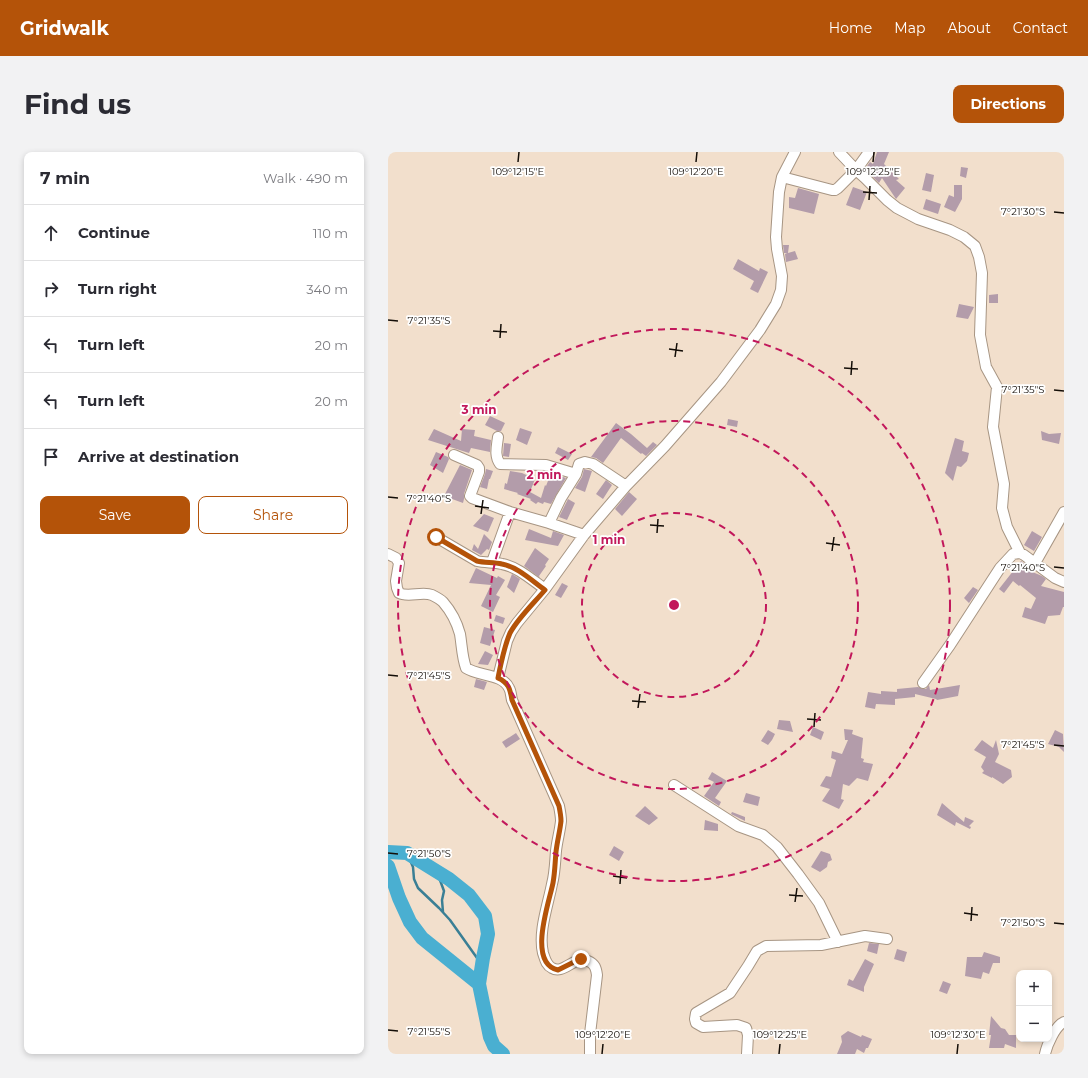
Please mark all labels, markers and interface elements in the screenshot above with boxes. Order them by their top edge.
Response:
text: Gridwalk [20,17,109,40]
text: Home [829,19,872,37]
text: Map [894,19,925,37]
text: About [947,19,991,37]
text: Contact [1013,19,1068,37]
button: Directions [953,85,1064,123]
text: Find us [24,87,131,121]
text: 109°12'15"E [492,165,545,178]
text: 109°12'20"E [668,165,724,178]
text: 109°12'25"E [846,165,900,178]
text: 7 min [40,168,90,188]
text: Walk · 490 m [263,170,348,186]
text: 7°21'30"S [1001,205,1045,218]
icon: ahead [40,222,62,244]
text: Continue [78,223,150,242]
text: 110 m [313,225,348,241]
icon: right [40,278,62,300]
text: Turn right [78,279,157,298]
text: 340 m [306,281,348,297]
text: 7°21'35"S [408,314,451,327]
icon: left [40,334,62,356]
text: Turn left [78,335,145,354]
text: 20 m [315,337,348,353]
text: 7°21'35"S [1002,383,1045,396]
icon: left [40,390,62,412]
text: Turn left [78,391,145,410]
text: 20 m [315,393,348,409]
text: 3 min [461,402,497,417]
icon: arrive [40,446,62,468]
text: Arrive at destination [78,447,239,466]
text: 2 min [527,467,561,482]
text: 7°21'40"S [407,492,451,505]
button: Save [40,496,190,534]
button: Share [198,496,348,534]
route start [427,528,445,546]
text: 1 min [593,532,625,547]
text: 7°21'40"S [1001,561,1045,574]
centre of rings [667,598,681,612]
text: 7°21'45"S [407,669,451,682]
text: 7°21'45"S [1001,738,1045,751]
text: 7°21'50"S [407,847,451,860]
text: 7°21'50"S [1001,916,1045,929]
route end [572,950,590,968]
map controls [1016,970,1052,1042]
button: + [1016,970,1052,1006]
button: − [1016,1006,1052,1042]
text: 7°21'55"S [408,1025,450,1038]
text: 109°12'20"E [575,1028,631,1041]
text: 109°12'25"E [753,1028,807,1041]
text: 109°12'30"E [930,1028,986,1041]

